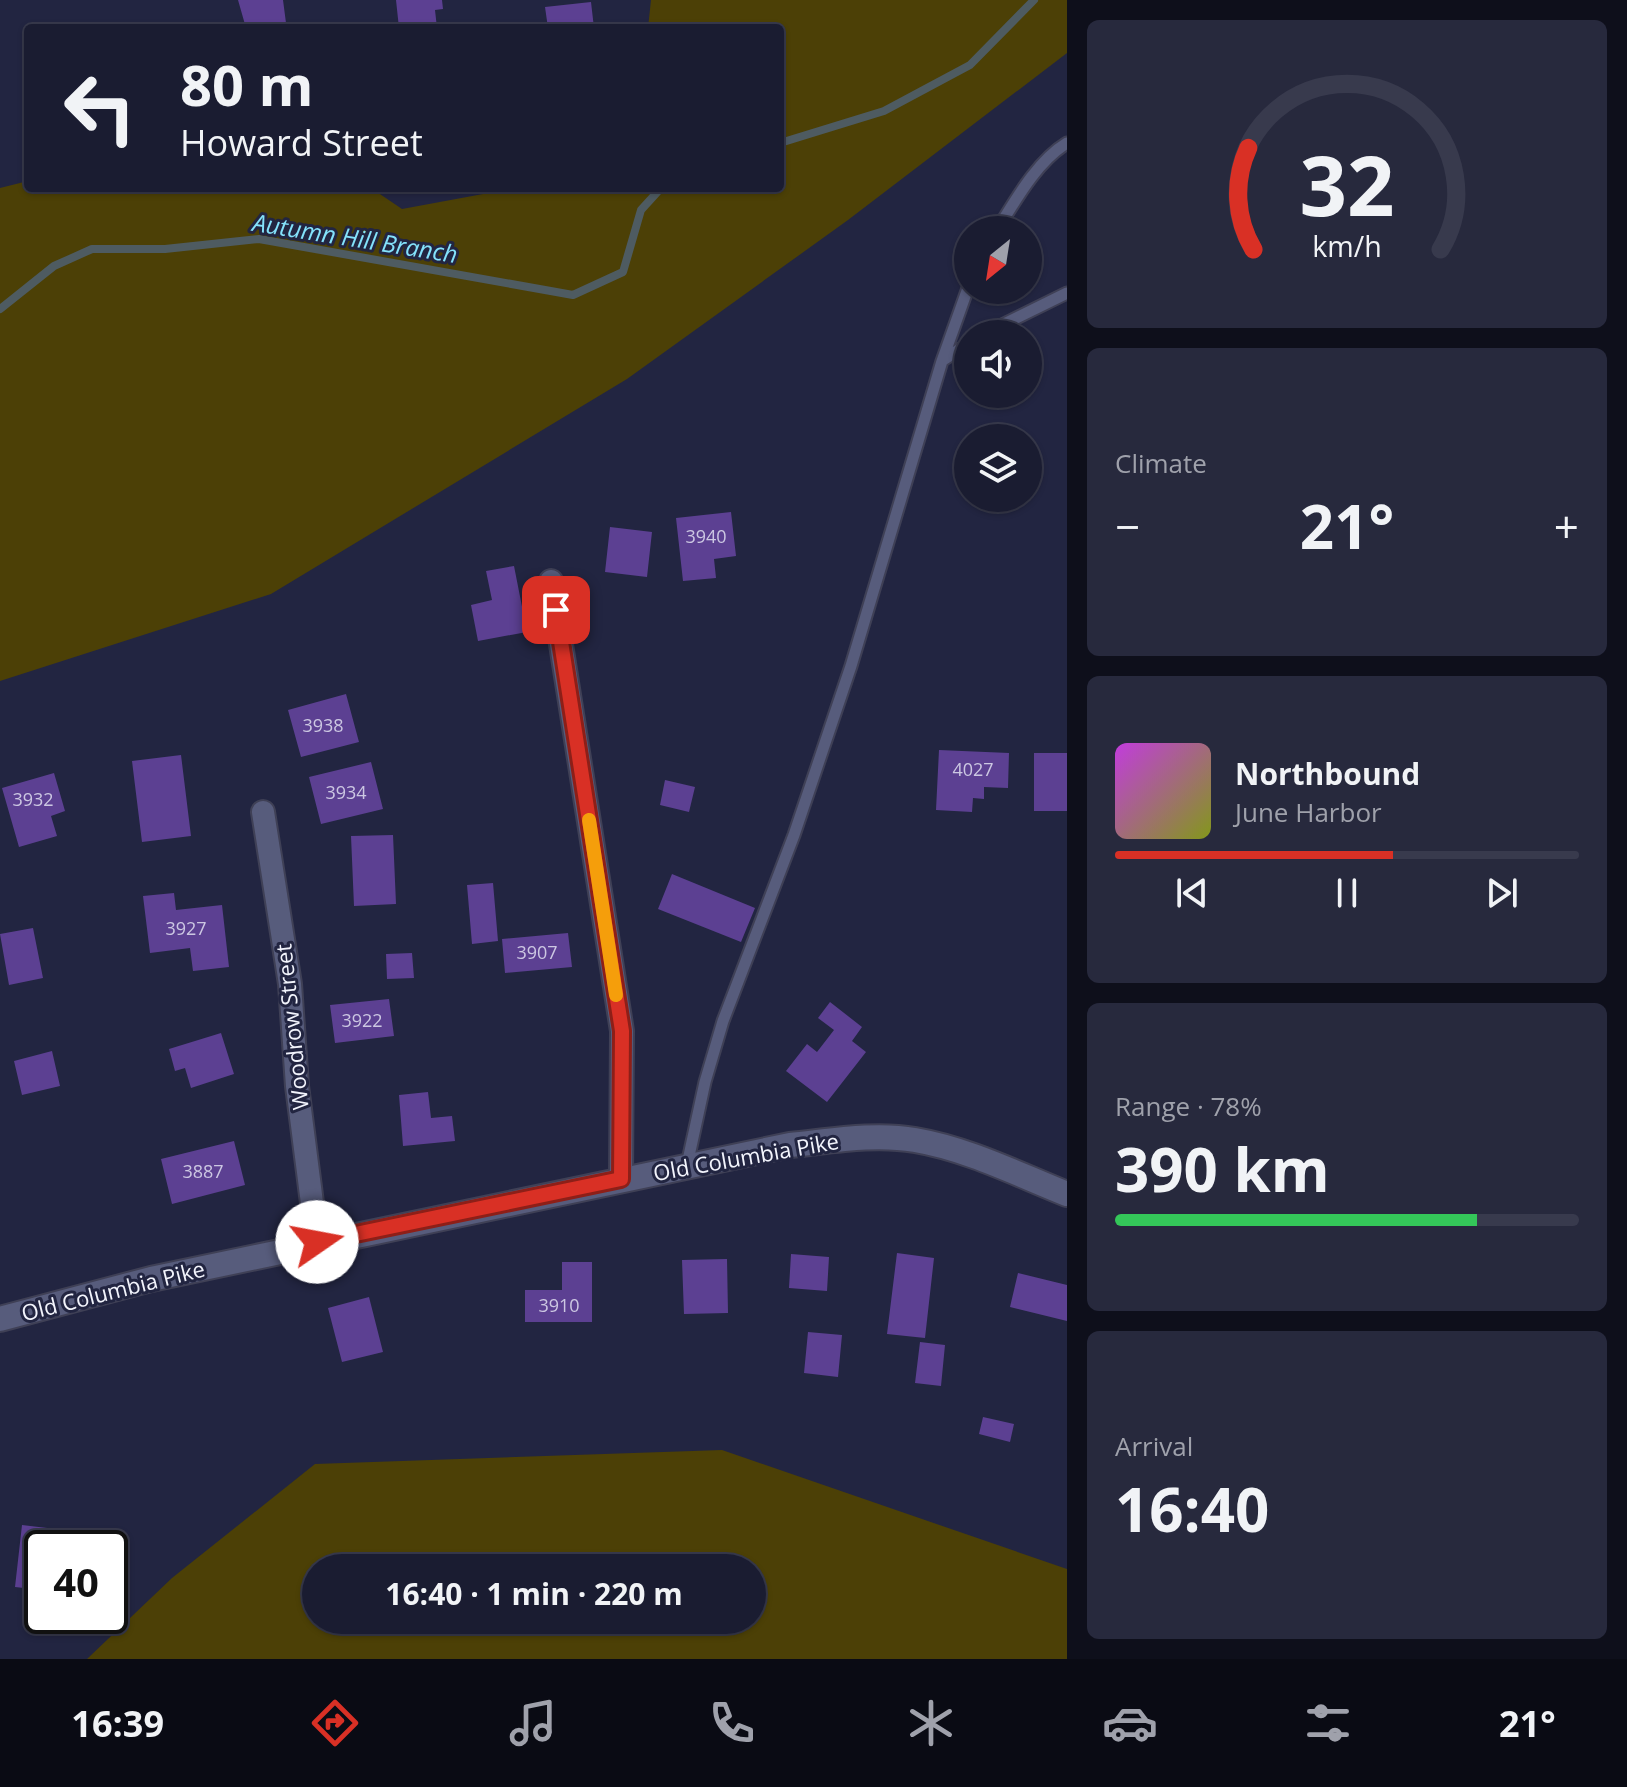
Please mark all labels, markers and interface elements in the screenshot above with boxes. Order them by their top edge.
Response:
text: 80 m [180,46,314,122]
icon: left [48,56,152,160]
text: Howard Street [180,118,423,167]
text: 32 [1299,126,1395,239]
water label: Autumn Hill Branch [249,205,460,270]
north arrow [954,216,1042,304]
map controls [954,216,1042,512]
text: km/h [1312,226,1382,265]
button: sound [954,320,1042,408]
button: layers [954,424,1042,512]
text: Climate [1115,445,1207,481]
text: 21° [1300,485,1394,567]
text: − [1115,496,1140,556]
text: + [1554,496,1579,556]
house number: 3940 [685,524,727,548]
pin [522,576,590,644]
icon: arrive [534,588,578,632]
house number: 3938 [302,713,344,737]
text: Northbound [1235,753,1420,794]
house number: 4027 [952,757,994,781]
house number: 3934 [325,780,367,804]
house number: 3932 [12,787,54,811]
text: June Harbor [1235,794,1382,830]
icon: previous [1170,871,1214,915]
icon: pause [1325,871,1369,915]
icon: next [1480,871,1524,915]
house number: 3927 [165,916,207,940]
house number: 3907 [516,940,558,964]
street label: Woodrow Street [267,943,315,1112]
house number: 3922 [341,1008,383,1032]
text: Range · 78% [1115,1088,1262,1124]
street label: Old Columbia Pike [651,1125,841,1187]
text: 390 km [1115,1128,1330,1210]
house number: 3887 [182,1159,224,1183]
position arrow [275,1200,359,1284]
street label: Old Columbia Pike [18,1253,208,1327]
house number: 3910 [538,1293,580,1317]
text: Arrival [1115,1428,1193,1464]
text: 16:40 [1115,1468,1269,1550]
speed limit sign: 40 [24,1530,128,1634]
text: 16:40 · 1 min · 220 m [385,1573,683,1614]
icon: directions [307,1695,363,1751]
icon: music [505,1695,561,1751]
icon: phone [704,1695,760,1751]
icon: climate [903,1695,959,1751]
icon: car [1102,1695,1158,1751]
icon: filters [1300,1695,1356,1751]
text: 16:39 [71,1699,164,1748]
text: 21° [1499,1699,1556,1748]

